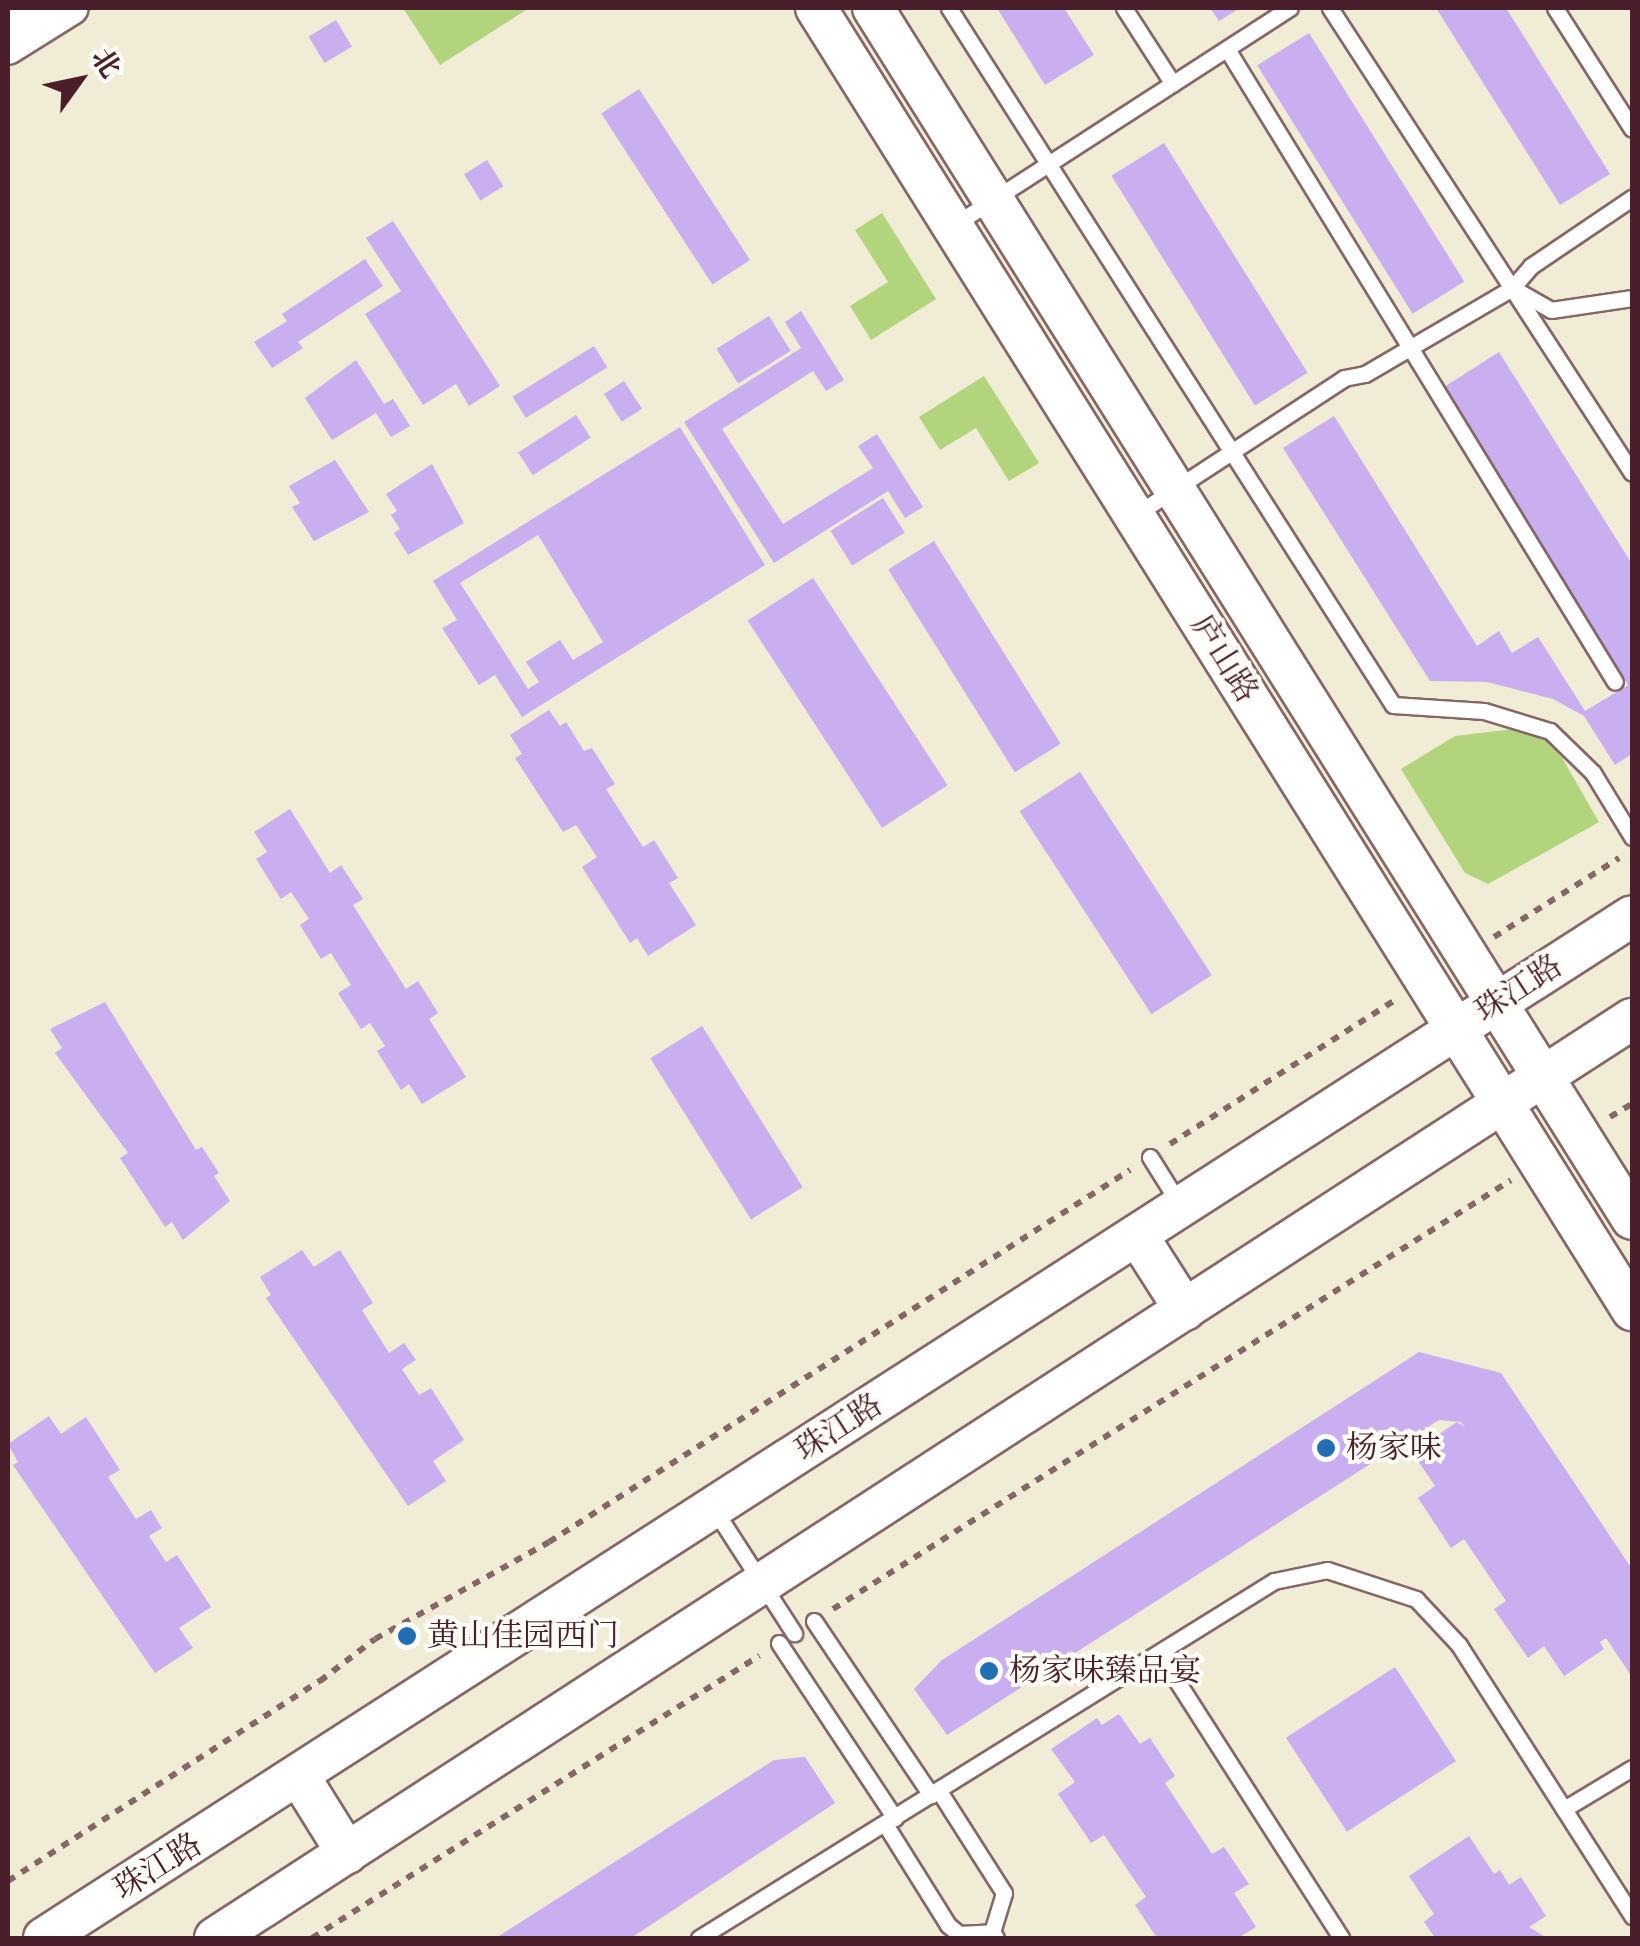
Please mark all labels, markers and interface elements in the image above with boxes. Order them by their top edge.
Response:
north arrow [30,30,130,130]
text: 北 [83,42,128,85]
street label: 庐山路 [1182,608,1266,710]
street label: 珠江路 [1468,947,1570,1031]
street label: 珠江路 [788,1386,890,1470]
place label: 杨家味 [1346,1429,1442,1467]
marker: 杨家味 [1315,1437,1337,1459]
place label: 黄山佳园西门 [427,1617,619,1655]
marker: 黄山佳园西门 [396,1625,418,1647]
place label: 杨家味臻品宴 [1009,1652,1201,1690]
marker: 杨家味臻品宴 [978,1660,1000,1682]
street label: 珠江路 [107,1825,209,1909]

